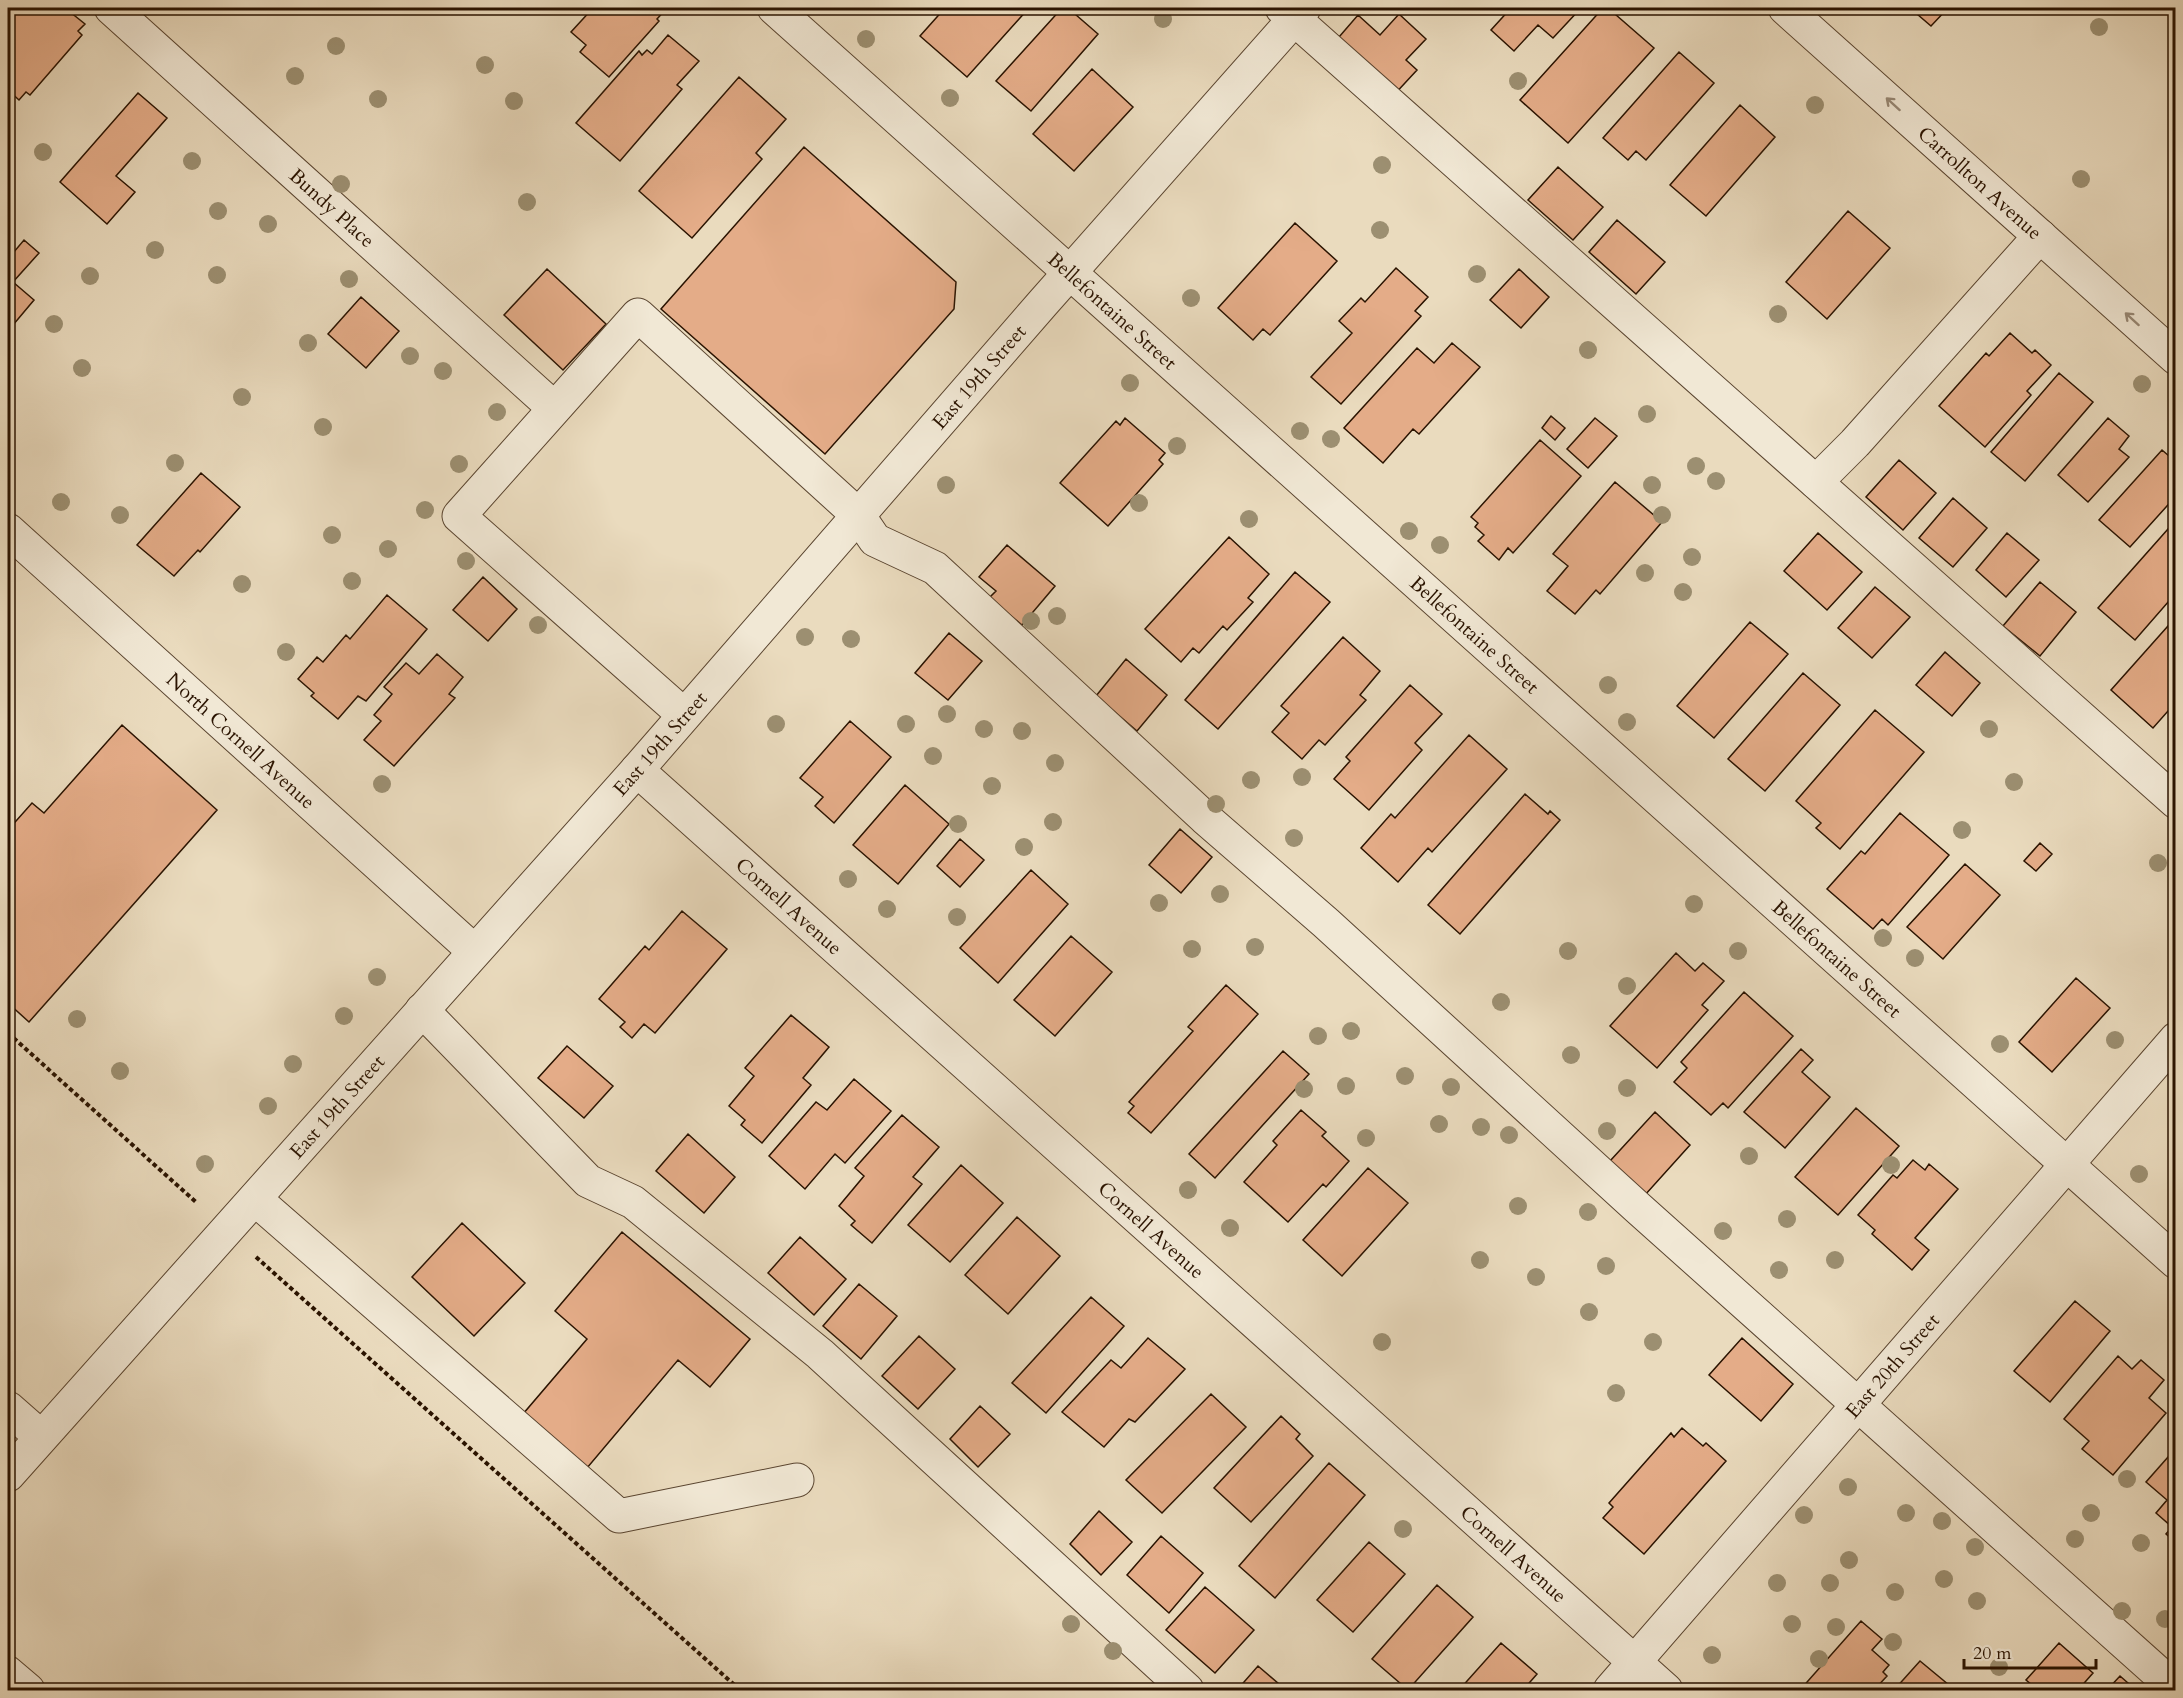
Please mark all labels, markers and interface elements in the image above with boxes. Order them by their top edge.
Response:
one-way arrow [1886,97,1901,111]
street label: Carrollton Avenue [1912,120,2048,246]
street label: Bundy Place [284,162,381,253]
street label: Bellefontaine Street [1042,246,1183,376]
one-way arrow [2125,312,2140,326]
street label: East 19th Street [926,318,1032,435]
street label: Bellefontaine Street [1404,570,1546,700]
street label: North Cornell Avenue [161,666,321,815]
street label: East 19th Street [607,685,714,802]
street label: Cornell Avenue [730,851,848,961]
street label: Bellefontaine Street [1766,894,1908,1024]
street label: East 19th Street [283,1048,391,1164]
street label: Cornell Avenue [1092,1175,1210,1285]
street label: East 20th Street [1839,1307,1946,1424]
street label: Cornell Avenue [1455,1499,1573,1609]
scale bar [1964,1632,2096,1670]
text: 20 m [1973,1641,2012,1666]

